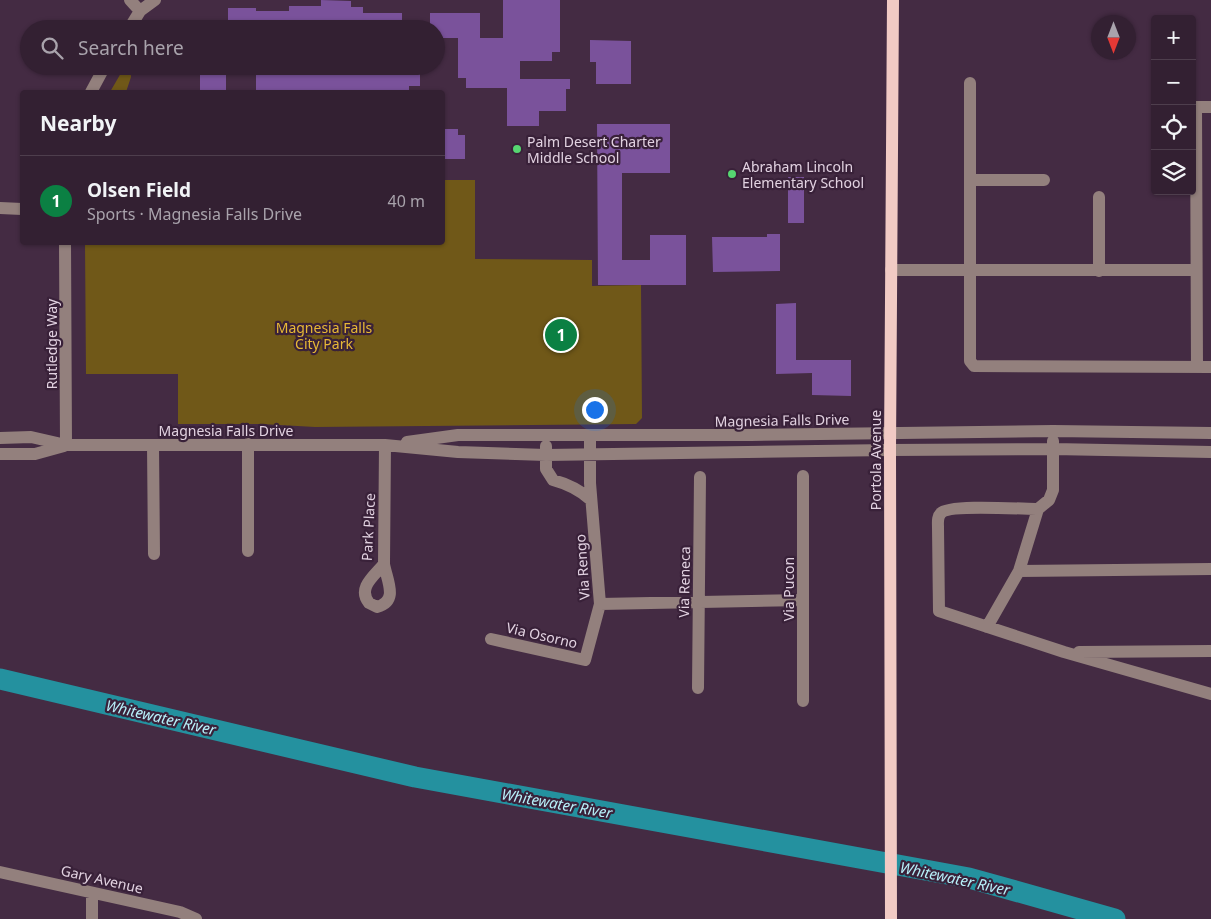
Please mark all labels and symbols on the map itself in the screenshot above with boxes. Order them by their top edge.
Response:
north arrow [1091,15,1136,60]
place label: Palm Desert Charter Middle School [527,132,661,167]
marker: Palm Desert Charter Middle School [511,143,523,155]
place label: Abraham Lincoln Elementary School [742,157,864,192]
marker: Abraham Lincoln Elementary School [726,168,738,180]
street label: Rutledge Way [42,298,61,389]
pin: 1 [545,316,577,354]
park label: Magnesia Falls City Park [276,318,373,353]
your location [582,397,608,423]
street label: Magnesia Falls Drive [714,409,850,431]
street label: Portola Avenue [866,410,885,510]
street label: Magnesia Falls Drive [159,421,294,440]
street label: Park Place [357,493,379,561]
street label: Via Rengo [570,533,594,601]
street label: Via Reneca [674,546,694,618]
street label: Via Pucon [779,557,798,621]
street label: Via Osorno [505,618,579,652]
water label: Whitewater River [104,695,219,740]
water label: Whitewater River [500,783,615,823]
water label: Whitewater River [898,857,1013,900]
street label: Gary Avenue [59,860,145,898]

